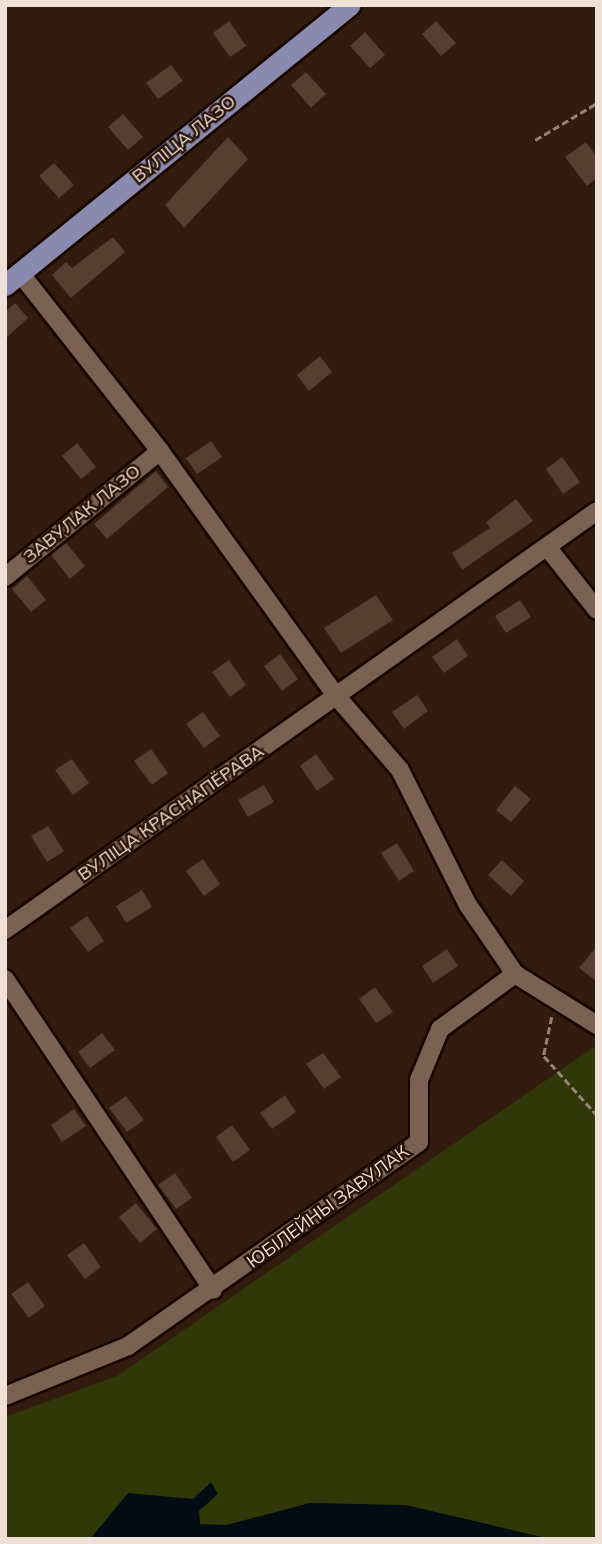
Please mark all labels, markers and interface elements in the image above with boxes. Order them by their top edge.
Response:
street label: ВУЛІЦА ЛАЗО [128,91,240,187]
street label: ЗАВУЛАК ЛАЗО [19,460,145,568]
street label: ВУЛІЦА КРАСНАПЁРАВА [74,740,268,886]
street label: ЮБІЛЕЙНЫ ЗАВУЛАК [243,1141,413,1273]

